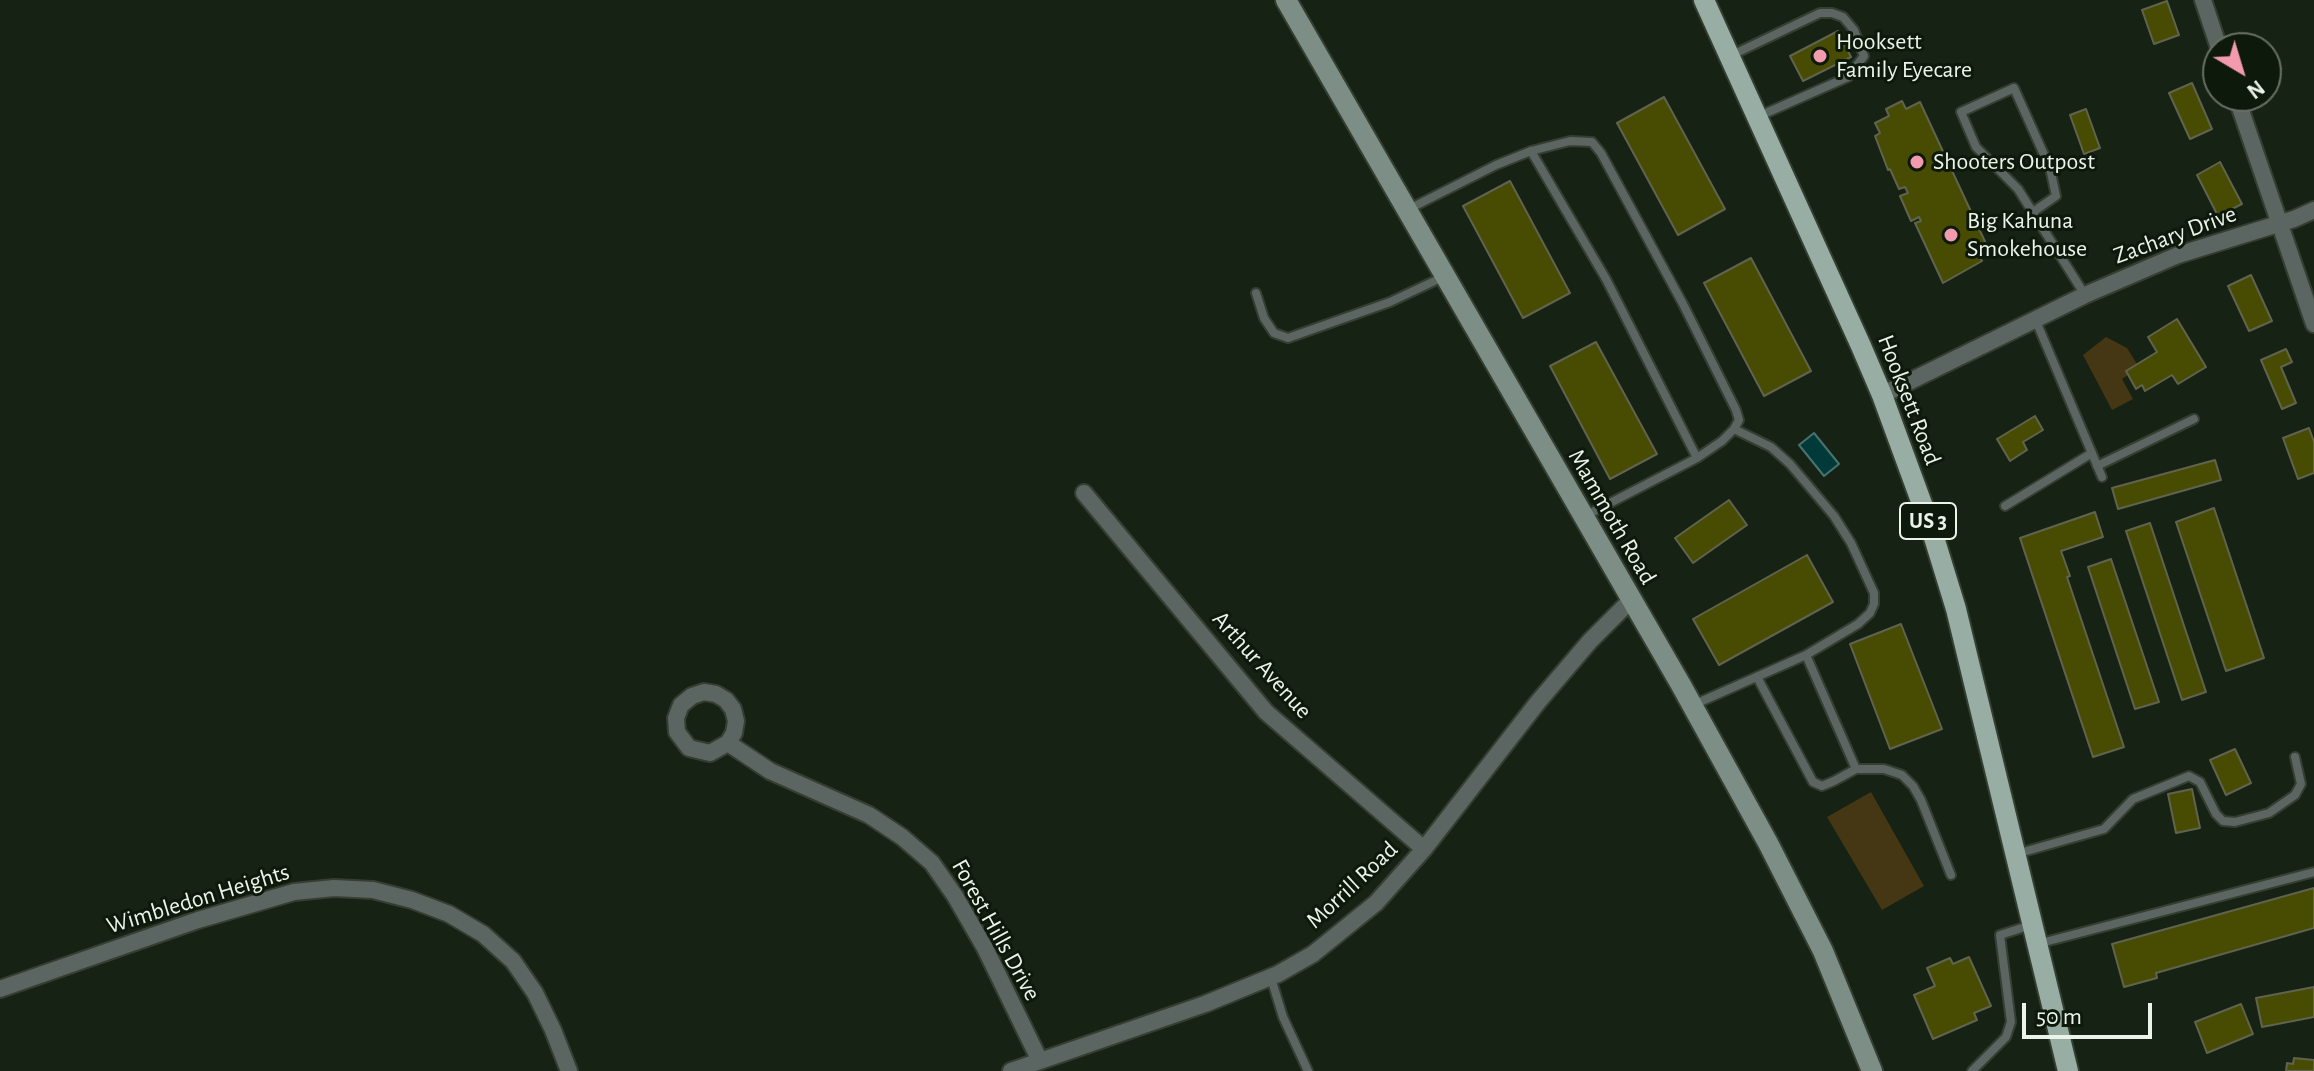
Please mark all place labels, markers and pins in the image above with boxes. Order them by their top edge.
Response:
place label: Hooksett Family Eyecare [1836,28,1972,84]
marker: Hooksett Family Eyecare [1811,47,1829,65]
place label: Shooters Outpost [1933,148,2095,176]
marker: Shooters Outpost [1908,153,1926,171]
place label: Big Kahuna Smokehouse [1967,207,2087,263]
marker: Big Kahuna Smokehouse [1942,226,1960,244]

